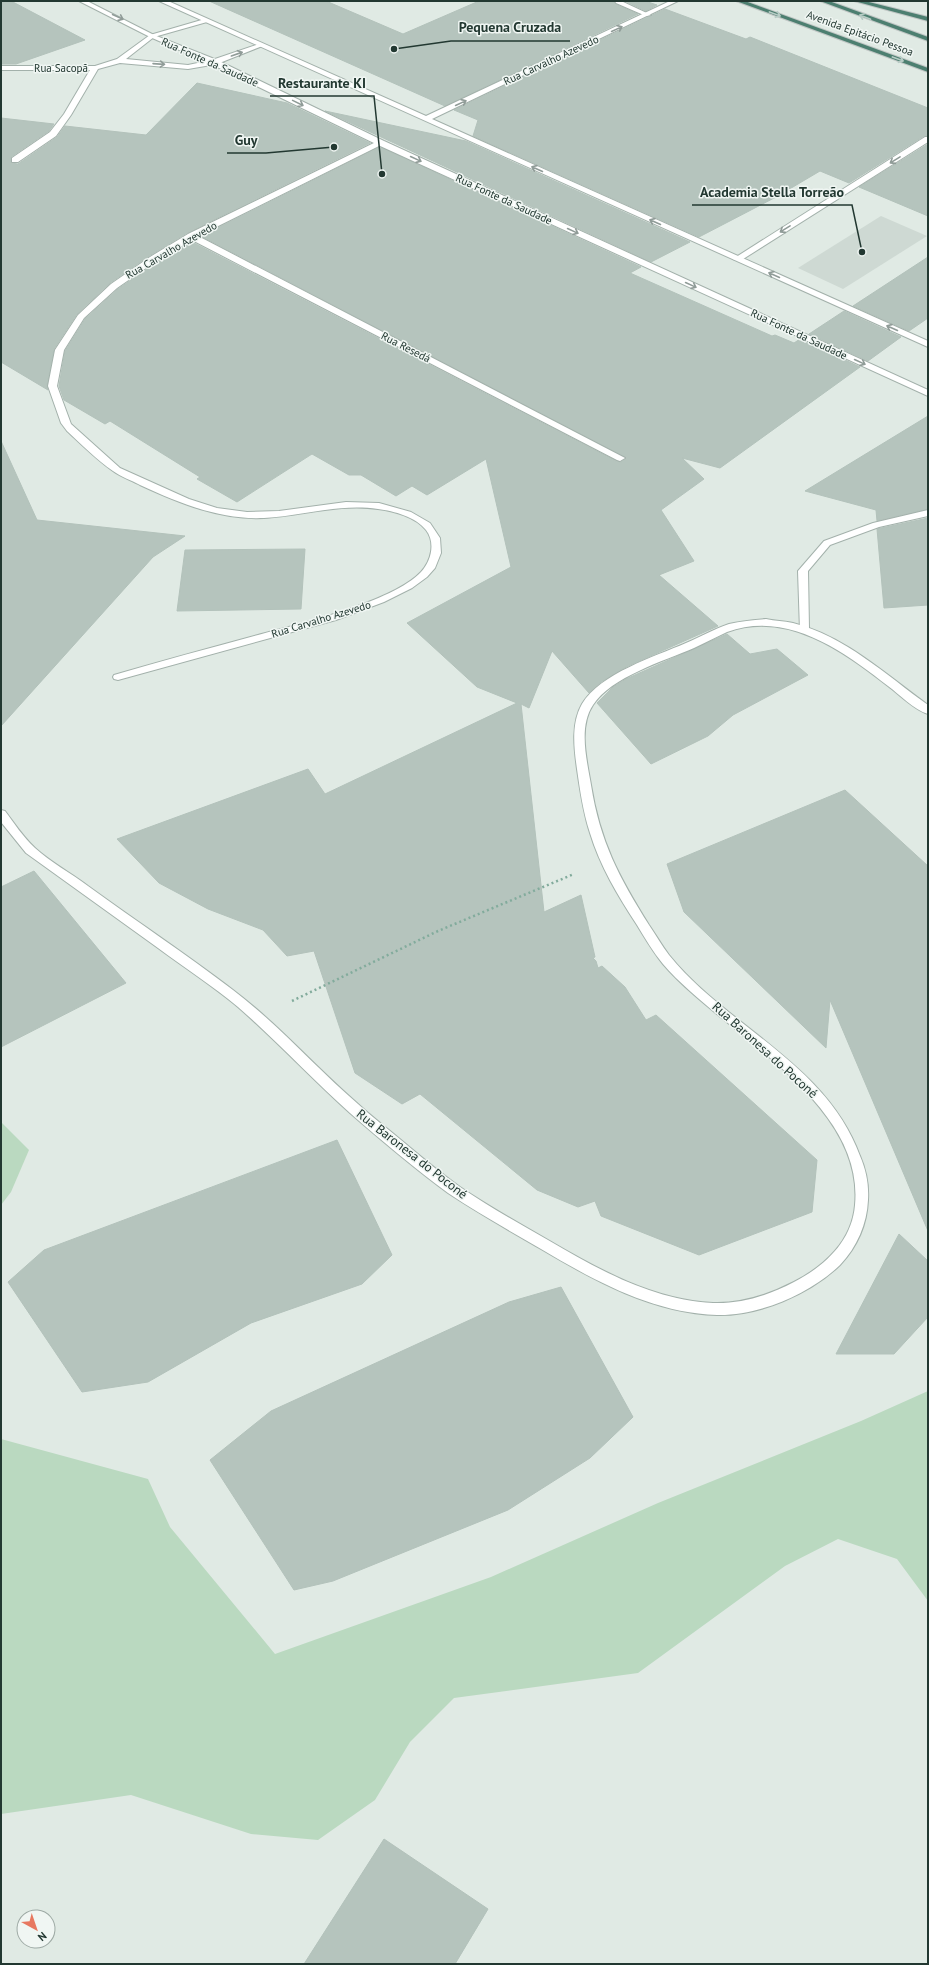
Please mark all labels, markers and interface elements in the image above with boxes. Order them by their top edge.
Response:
street label: Avenida Epitácio Pessoa [805,7,915,59]
one-way arrow [769,11,781,19]
one-way arrow [858,13,871,20]
one-way arrow [111,14,123,22]
callout: Pequena Cruzada [451,15,570,41]
text: Pequena Cruzada [459,18,561,36]
one-way arrow [611,25,623,32]
street label: Rua Carvalho Azevedo [501,32,601,88]
street label: Rua Fonte da Saudade [159,34,261,90]
one-way arrow [231,49,243,57]
one-way arrow [891,55,903,63]
one-way arrow [152,60,165,67]
street label: Rua Sacopã [34,61,88,75]
callout: Restaurante KI [270,70,374,96]
text: Restaurante KI [278,74,366,92]
one-way arrow [455,99,467,106]
one-way arrow [292,100,304,107]
callout: Guy [227,127,266,153]
text: Guy [235,131,258,149]
one-way arrow [410,156,422,163]
one-way arrow [890,156,901,164]
one-way arrow [531,165,543,172]
street label: Rua Fonte da Saudade [454,170,555,228]
callout: Academia Stella Torreão [692,179,852,205]
text: Academia Stella Torreão [700,183,844,201]
street label: Rua Carvalho Azevedo [123,218,219,282]
one-way arrow [650,218,662,225]
one-way arrow [780,225,791,233]
one-way arrow [566,227,578,235]
one-way arrow [768,271,780,278]
one-way arrow [685,281,697,289]
street label: Rua Fonte da Saudade [749,305,850,363]
one-way arrow [887,324,899,332]
street label: Rua Resedá [379,329,433,365]
one-way arrow [854,359,866,366]
street label: Rua Carvalho Azevedo [270,597,373,641]
street label: Rua Baronesa do Poconé [709,998,821,1102]
street label: Rua Baronesa do Poconé [353,1105,471,1203]
north arrow [16,1909,56,1949]
text: N [35,1929,50,1944]

